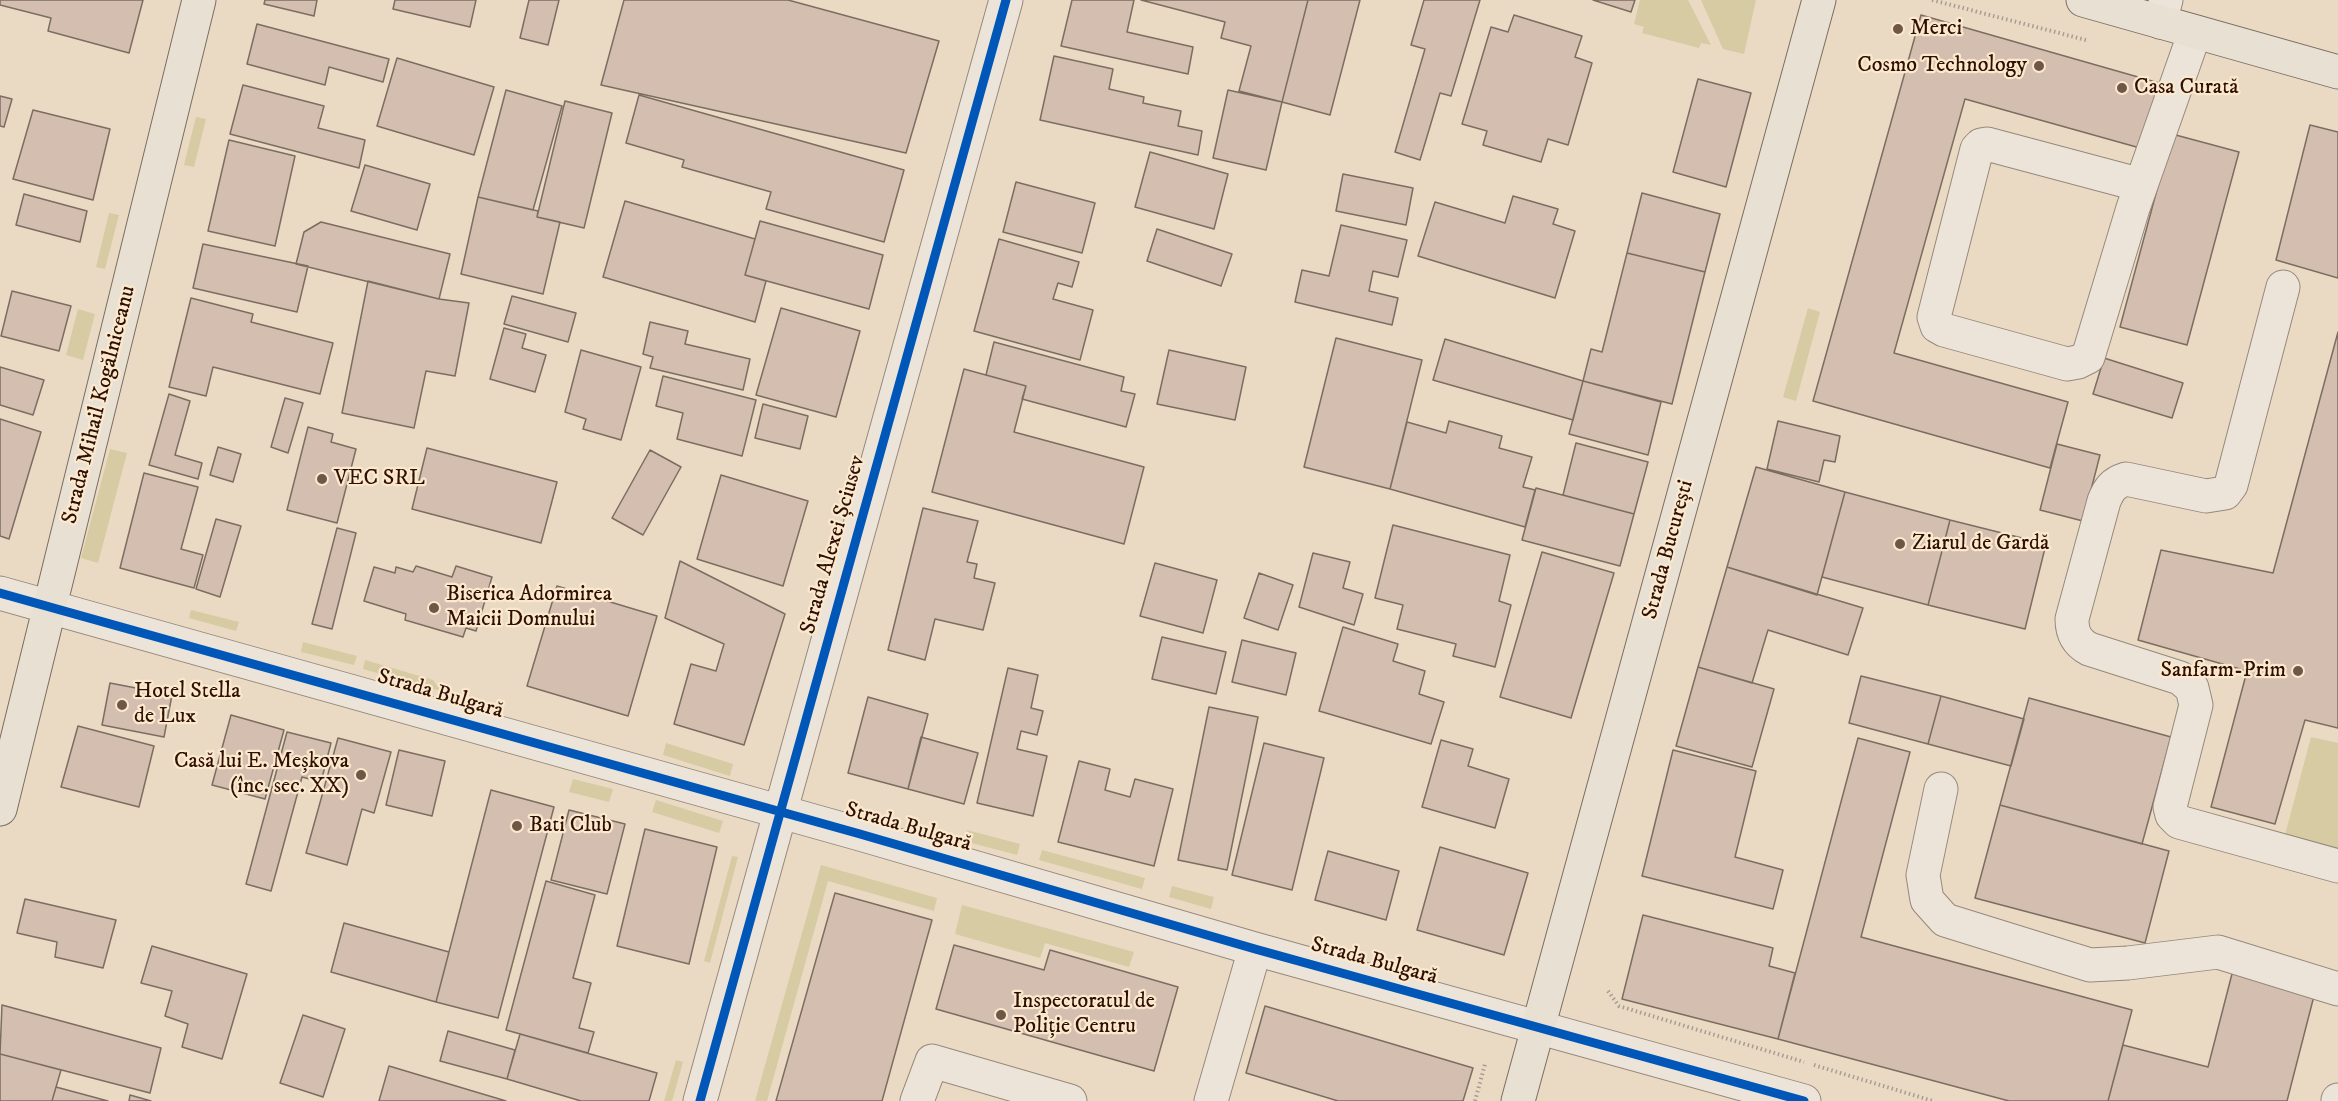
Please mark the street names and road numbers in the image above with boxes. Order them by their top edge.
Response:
street label: Strada Mihail Kogălniceanu [58,283,142,527]
street label: Strada Alexei Șciusev [796,453,872,637]
street label: Strada București [1638,477,1700,623]
street label: Strada Bulgară [374,664,506,726]
street label: Strada Bulgară [842,797,974,859]
street label: Strada Bulgară [1308,932,1440,992]

